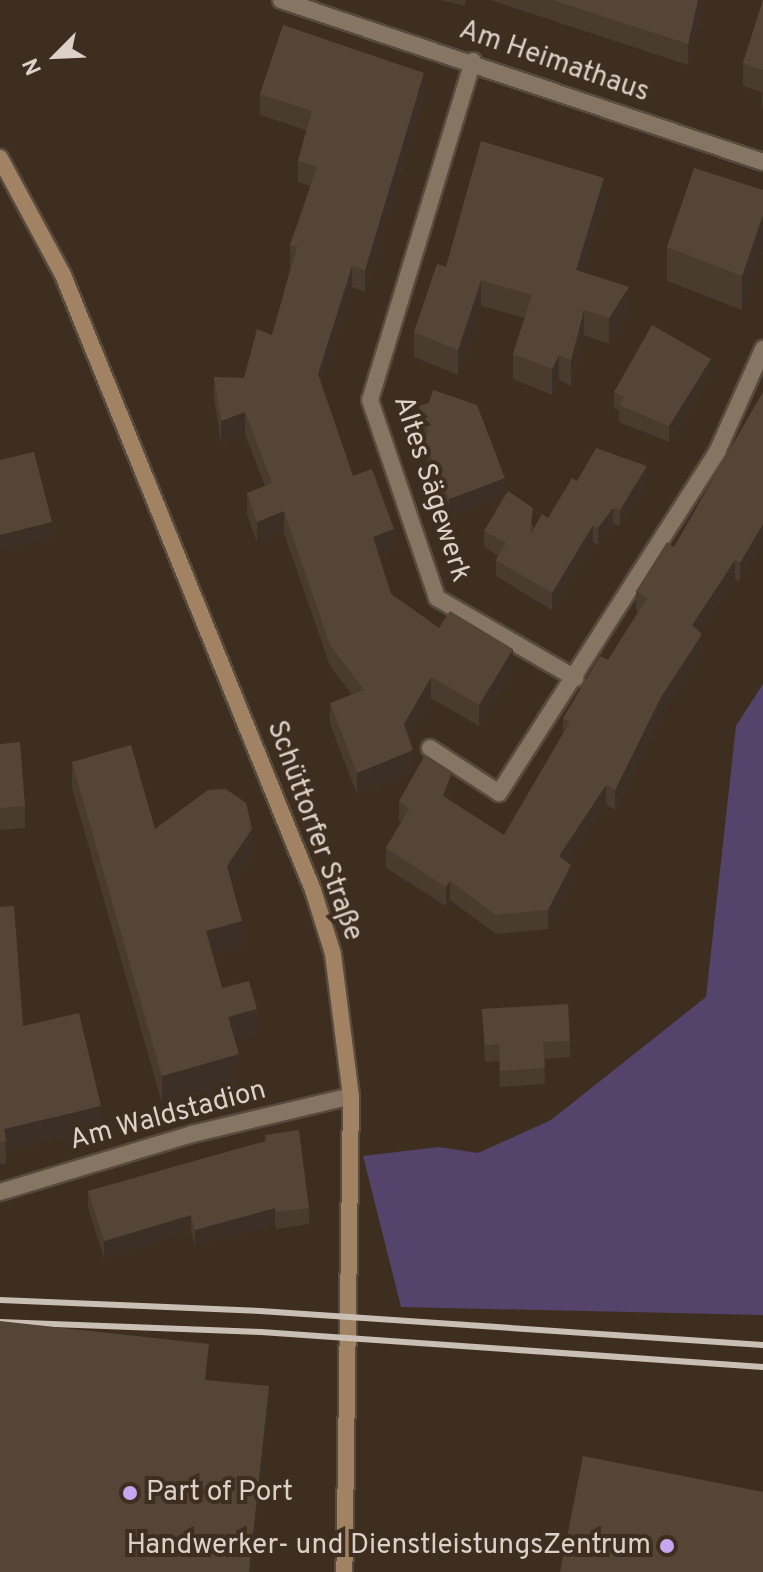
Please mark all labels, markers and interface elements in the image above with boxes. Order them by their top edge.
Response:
street label: Am Heimathaus [455,14,653,110]
north arrow [16,16,96,96]
text: N [18,53,49,79]
street label: Altes Sägewerk [385,392,477,586]
street label: Schüttorfer Straße [259,716,369,946]
street label: Am Waldstadion [66,1074,270,1158]
place label: Part of Port [146,1476,293,1510]
marker: Part of Port [121,1484,139,1502]
place label: Handwerker- und DienstleistungsZentrum [126,1529,651,1563]
marker: Handwerker- und DienstleistungsZentrum [658,1537,676,1555]

